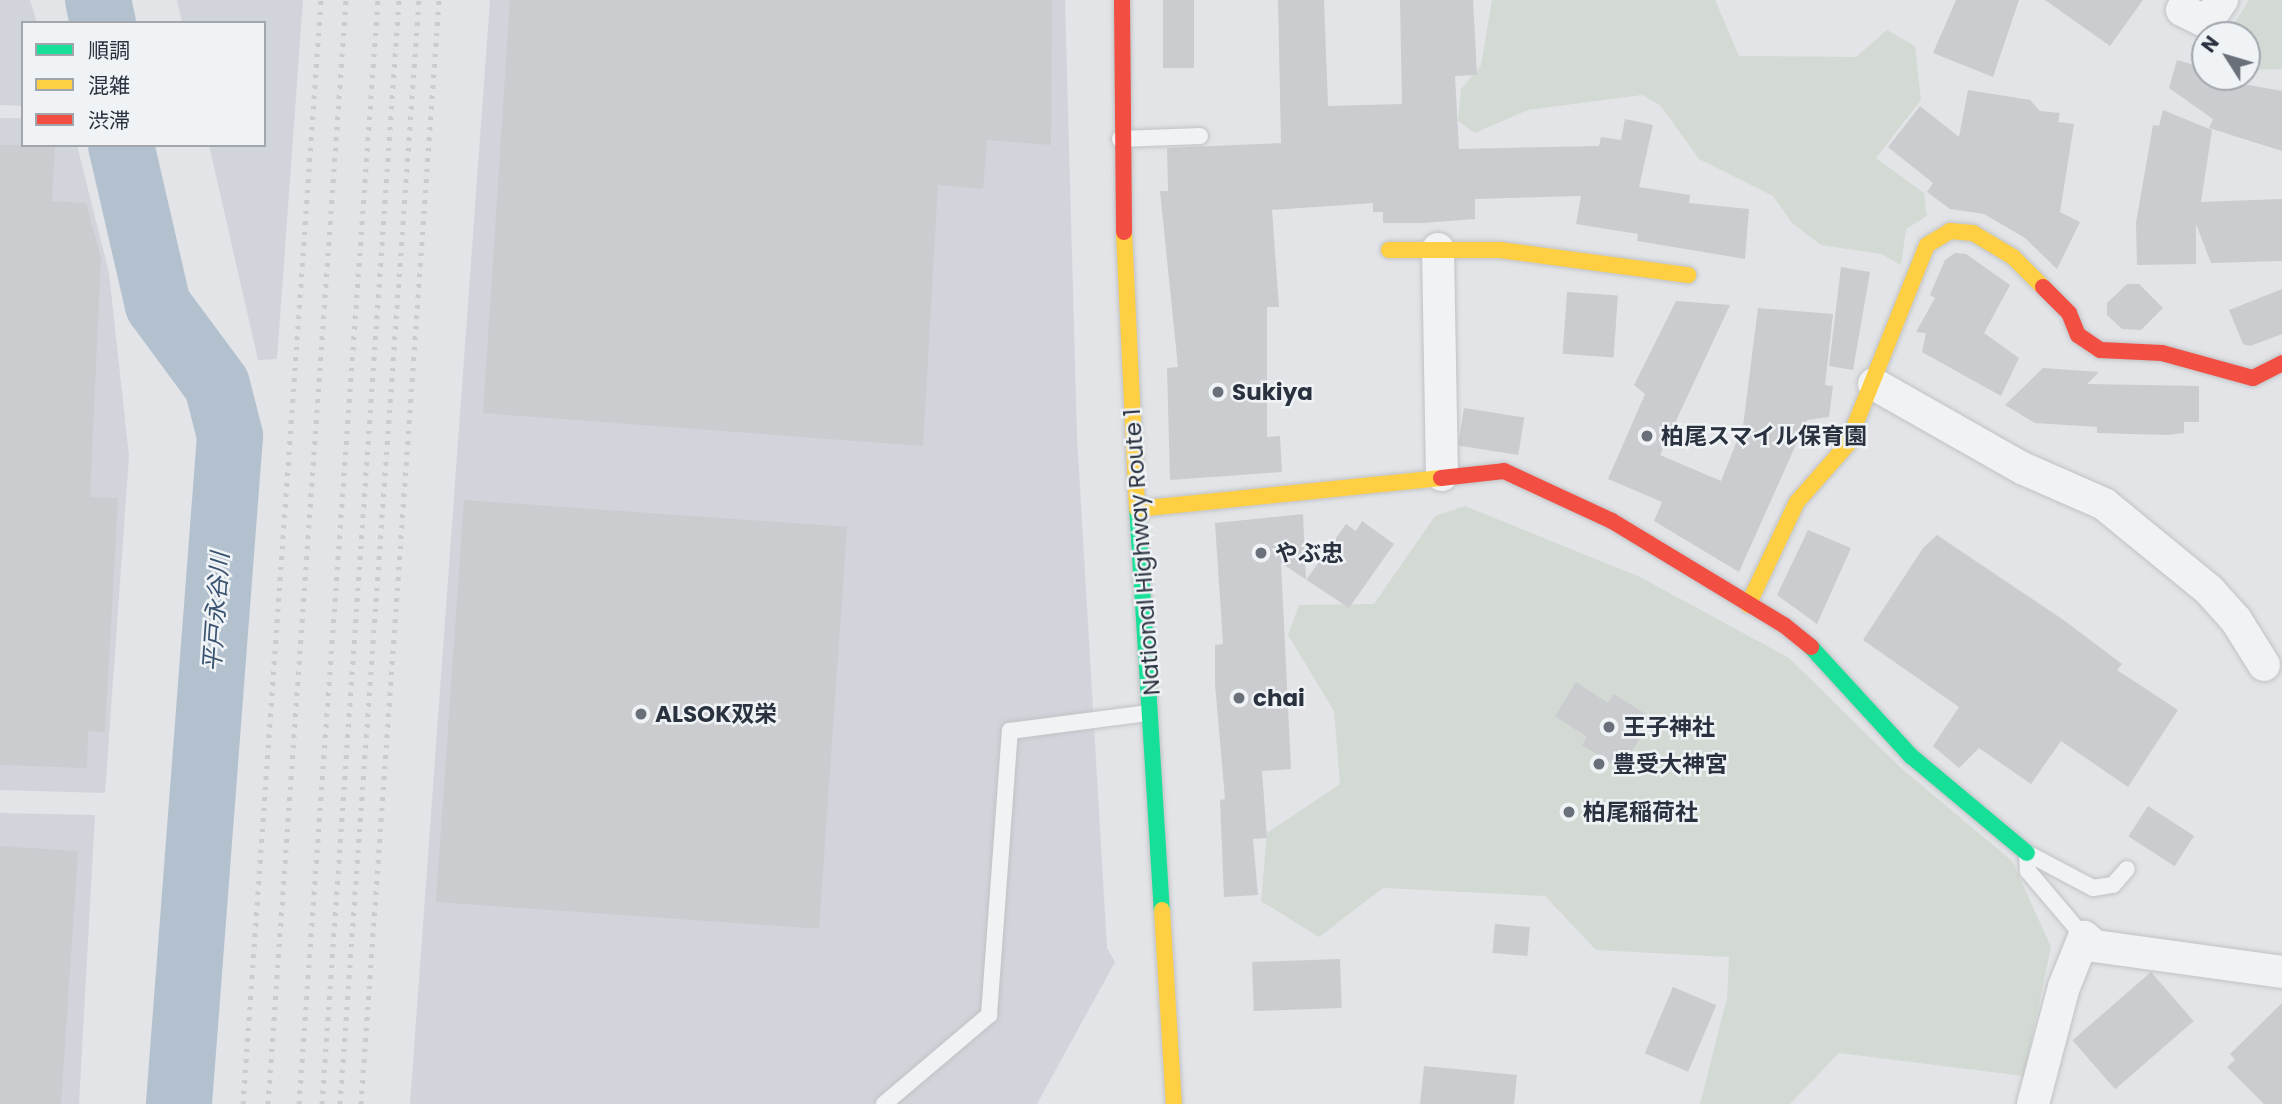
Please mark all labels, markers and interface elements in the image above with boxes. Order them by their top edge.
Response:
legend [21,21,266,147]
north arrow [2191,21,2261,91]
text: N [2195,30,2226,58]
text: 順調 [88,36,130,65]
text: 混雑 [88,71,130,100]
text: 渋滞 [88,106,130,135]
place label: Sukiya [1232,378,1313,406]
marker: Sukiya [1210,384,1226,400]
street label: National Highway Route 1 [1118,408,1166,696]
place label: 柏尾スマイル保育園 [1661,422,1868,450]
marker: 柏尾スマイル保育園 [1639,428,1655,444]
place label: やぶ忠 [1275,539,1344,567]
marker: やぶ忠 [1253,545,1269,561]
water label: 平戸永谷川 [197,551,235,673]
place label: chai [1253,684,1305,712]
marker: chai [1231,690,1247,706]
place label: ALSOK双栄 [655,700,777,728]
marker: ALSOK双栄 [633,706,649,722]
place label: 王子神社 [1623,713,1715,741]
marker: 王子神社 [1601,719,1617,735]
place label: 豊受大神宮 [1613,750,1728,778]
marker: 豊受大神宮 [1591,756,1607,772]
place label: 柏尾稲荷社 [1583,798,1698,826]
marker: 柏尾稲荷社 [1561,804,1577,820]

